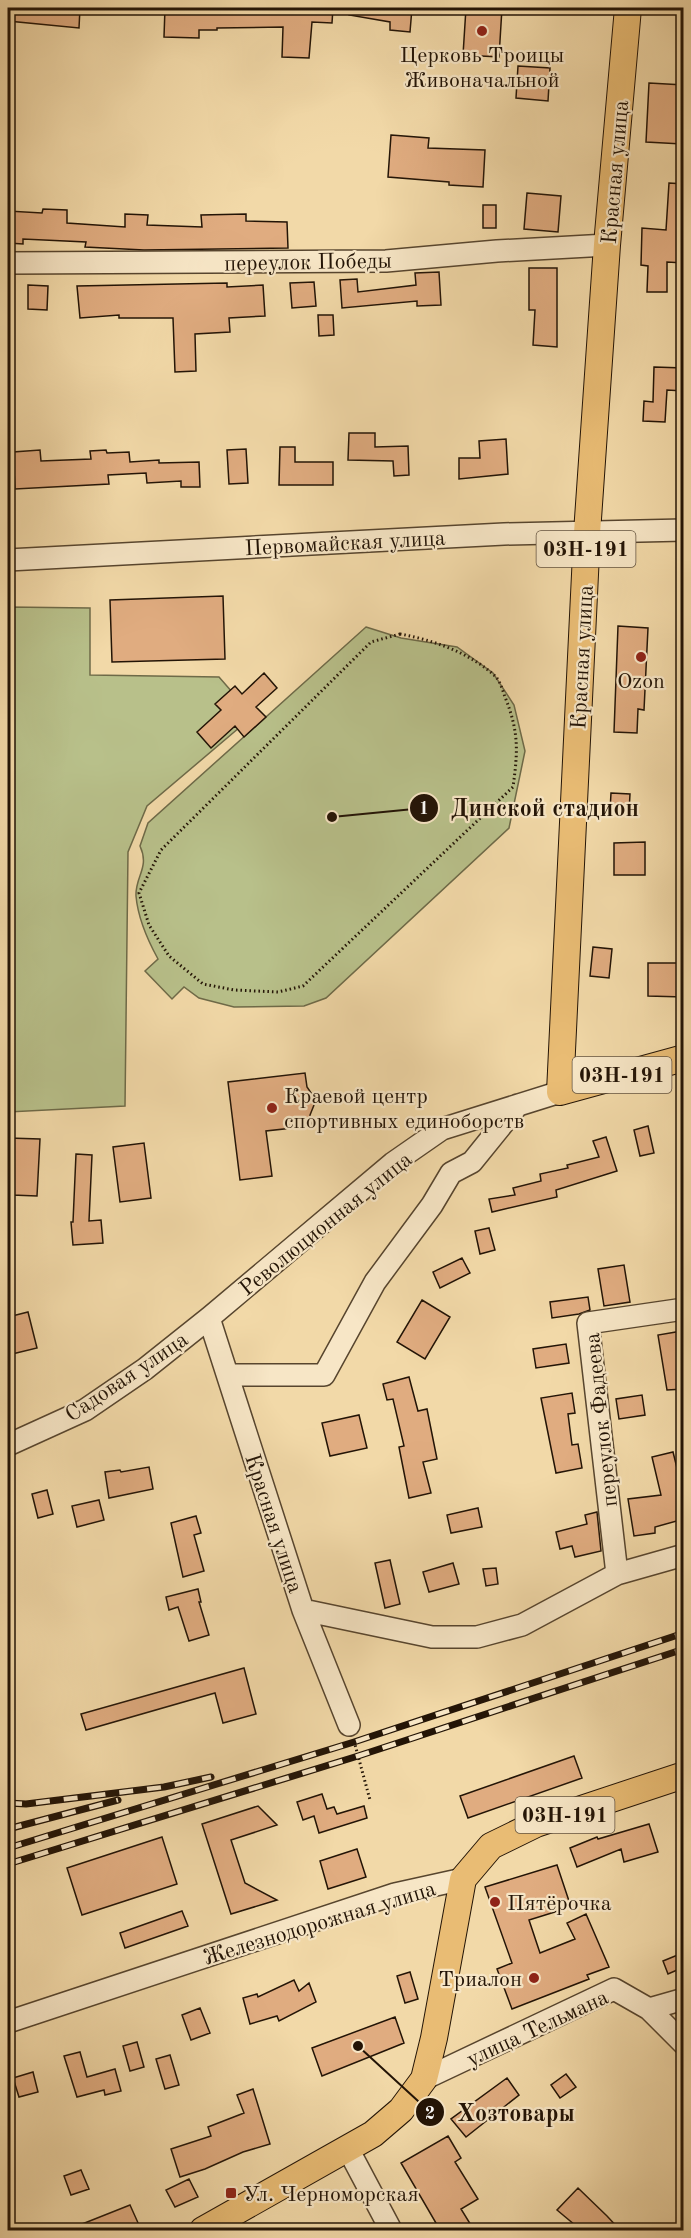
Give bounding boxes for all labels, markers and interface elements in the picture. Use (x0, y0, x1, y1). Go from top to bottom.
marker: Церковь Троицы Живоначальной (475, 24, 489, 38)
place label: Церковь Троицы Живоначальной (400, 45, 564, 92)
street label: Красная улица (599, 99, 633, 245)
street label: переулок Победы (224, 251, 392, 275)
street label: Первомайская улица (244, 528, 446, 560)
road number: 03Н-191 (536, 531, 636, 567)
street label: Красная улица (568, 584, 598, 730)
marker: Ozon (634, 650, 648, 664)
place label: Ozon (617, 671, 665, 693)
callout: Динской стадион (409, 787, 651, 829)
text: Динской стадион (451, 798, 639, 822)
text: 1 (419, 800, 429, 818)
road number: 03Н-191 (572, 1057, 672, 1093)
place label: Краевой центр спортивных единоборств (284, 1086, 524, 1133)
marker: Краевой центр спортивных единоборств (265, 1101, 279, 1115)
street label: Революционная улица (236, 1148, 417, 1301)
street label: Садовая улица (62, 1329, 192, 1427)
street label: переулок Фадеева (582, 1331, 622, 1508)
street label: Красная улица (240, 1451, 306, 1596)
road number: 03Н-191 (516, 1797, 614, 1833)
street label: Железнодорожная улица (201, 1878, 439, 1970)
place label: Пятёрочка (507, 1893, 612, 1915)
marker: Пятёрочка (488, 1895, 502, 1909)
place label: Триалон (438, 1969, 522, 1991)
marker: Триалон (527, 1971, 541, 1985)
street label: улица Тельмана (464, 1986, 612, 2071)
callout: Хозтовары (415, 2091, 587, 2133)
text: Хозтовары (457, 2103, 575, 2127)
text: 2 (425, 2105, 435, 2123)
place label: Ул. Черноморская (243, 2184, 419, 2206)
marker: Ул. Черноморская (224, 2186, 238, 2200)

